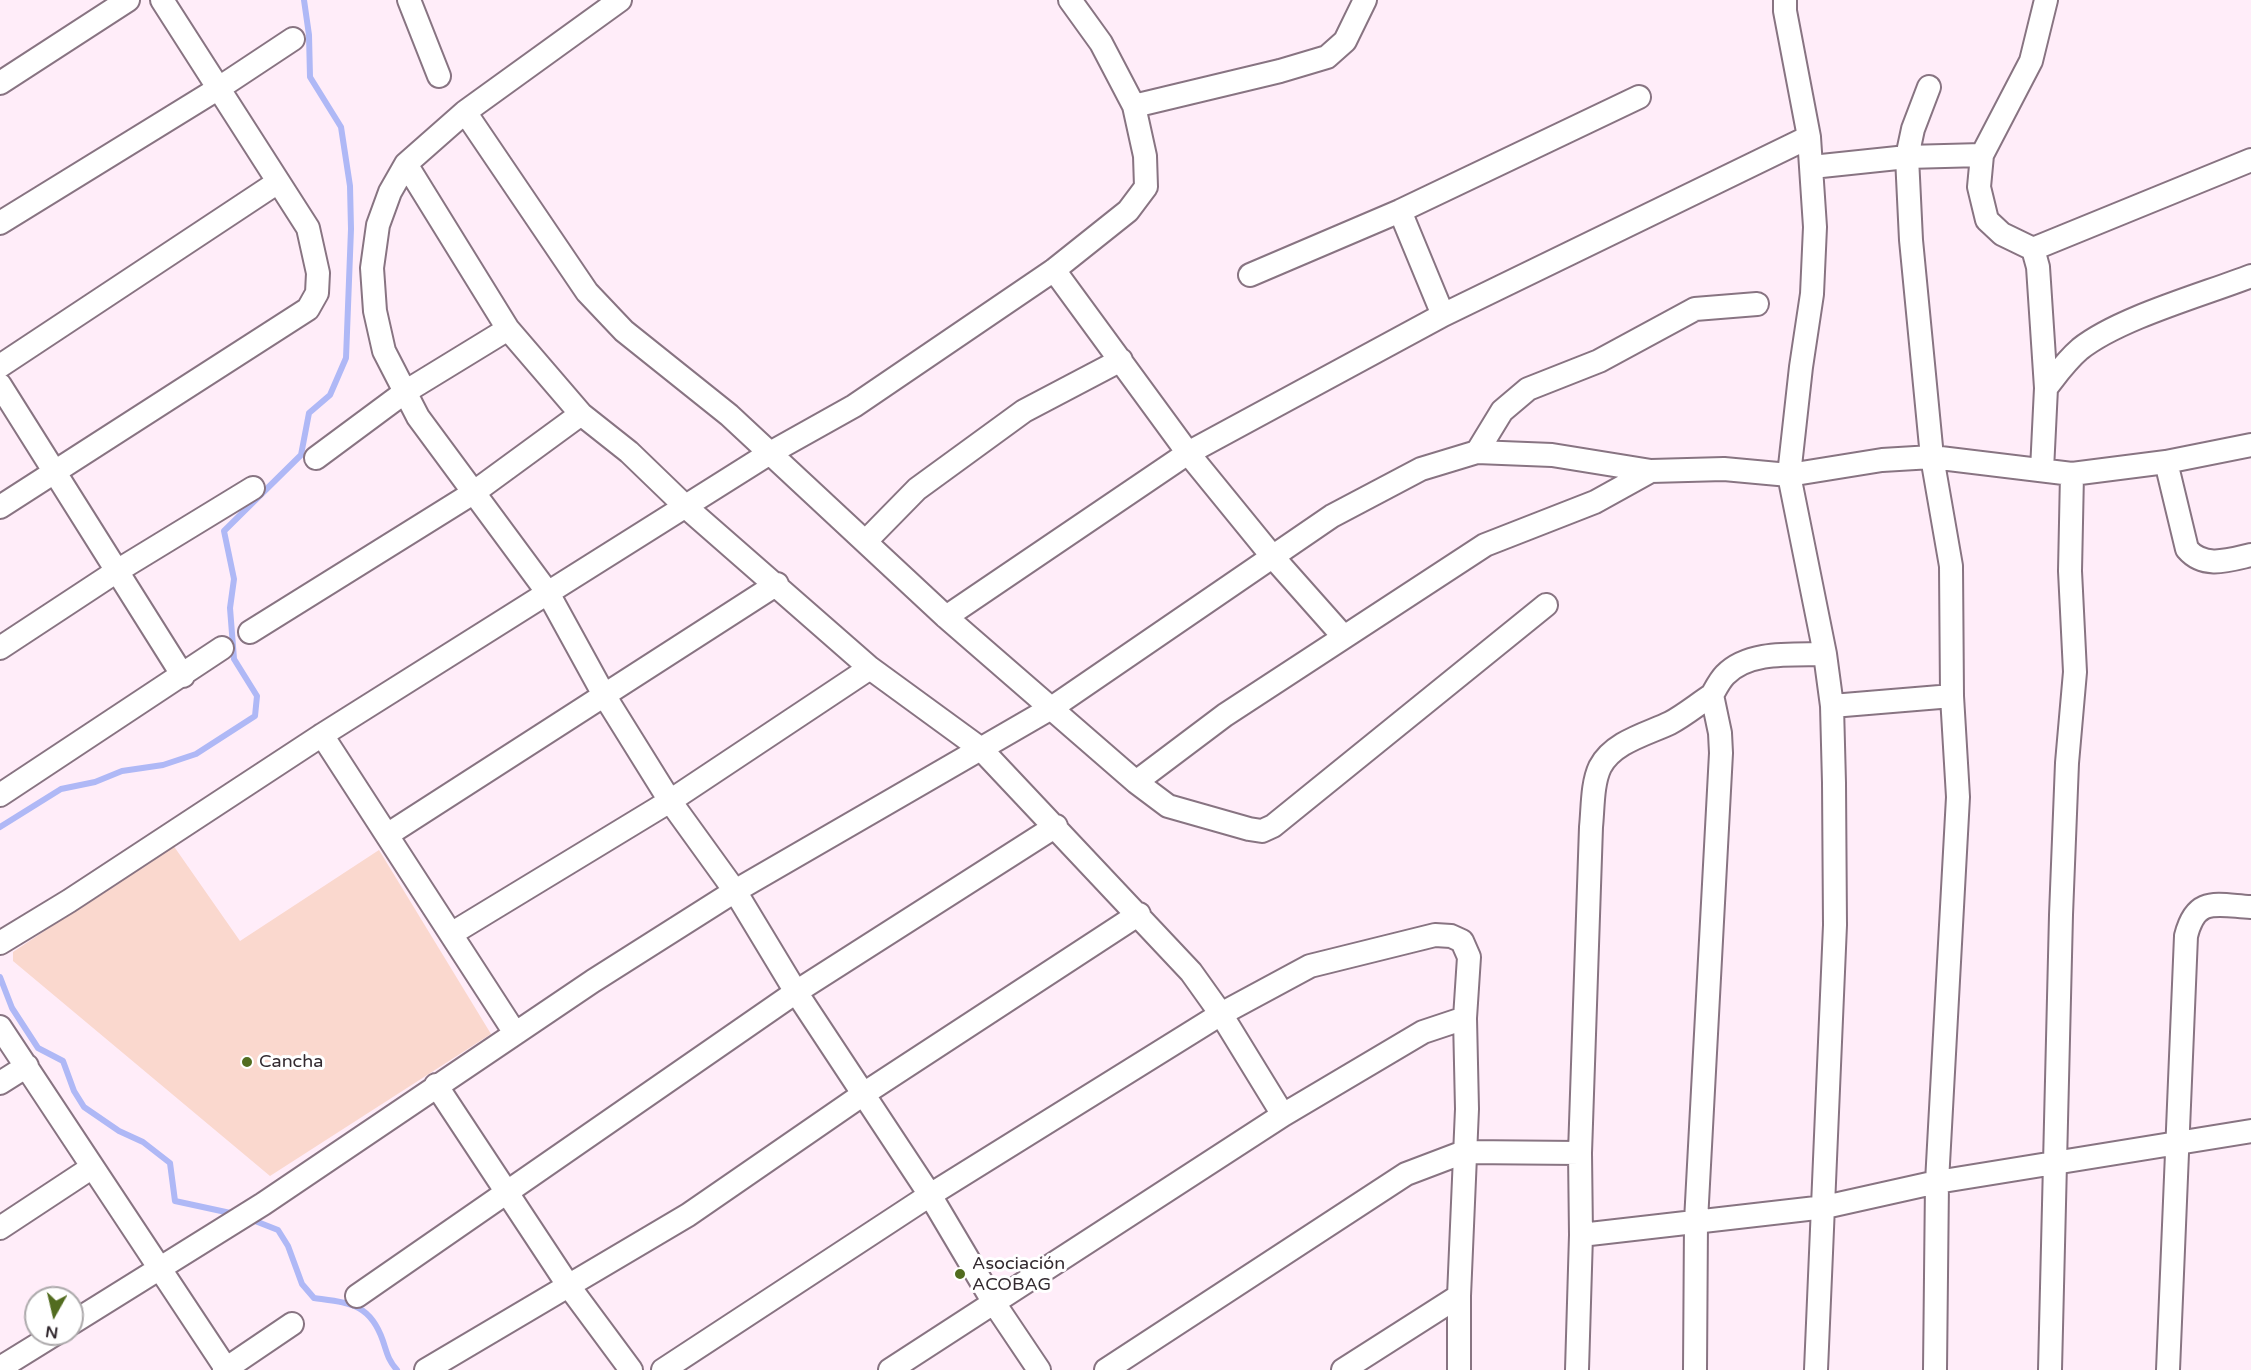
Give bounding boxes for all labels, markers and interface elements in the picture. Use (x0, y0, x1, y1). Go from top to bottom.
place label: Cancha (259, 1051, 323, 1073)
marker: Cancha (240, 1055, 254, 1069)
place label: Asociación ACOBAG (972, 1253, 1065, 1296)
marker: Asociación ACOBAG (953, 1267, 967, 1281)
north arrow (24, 1286, 84, 1346)
text: N (44, 1321, 60, 1343)

